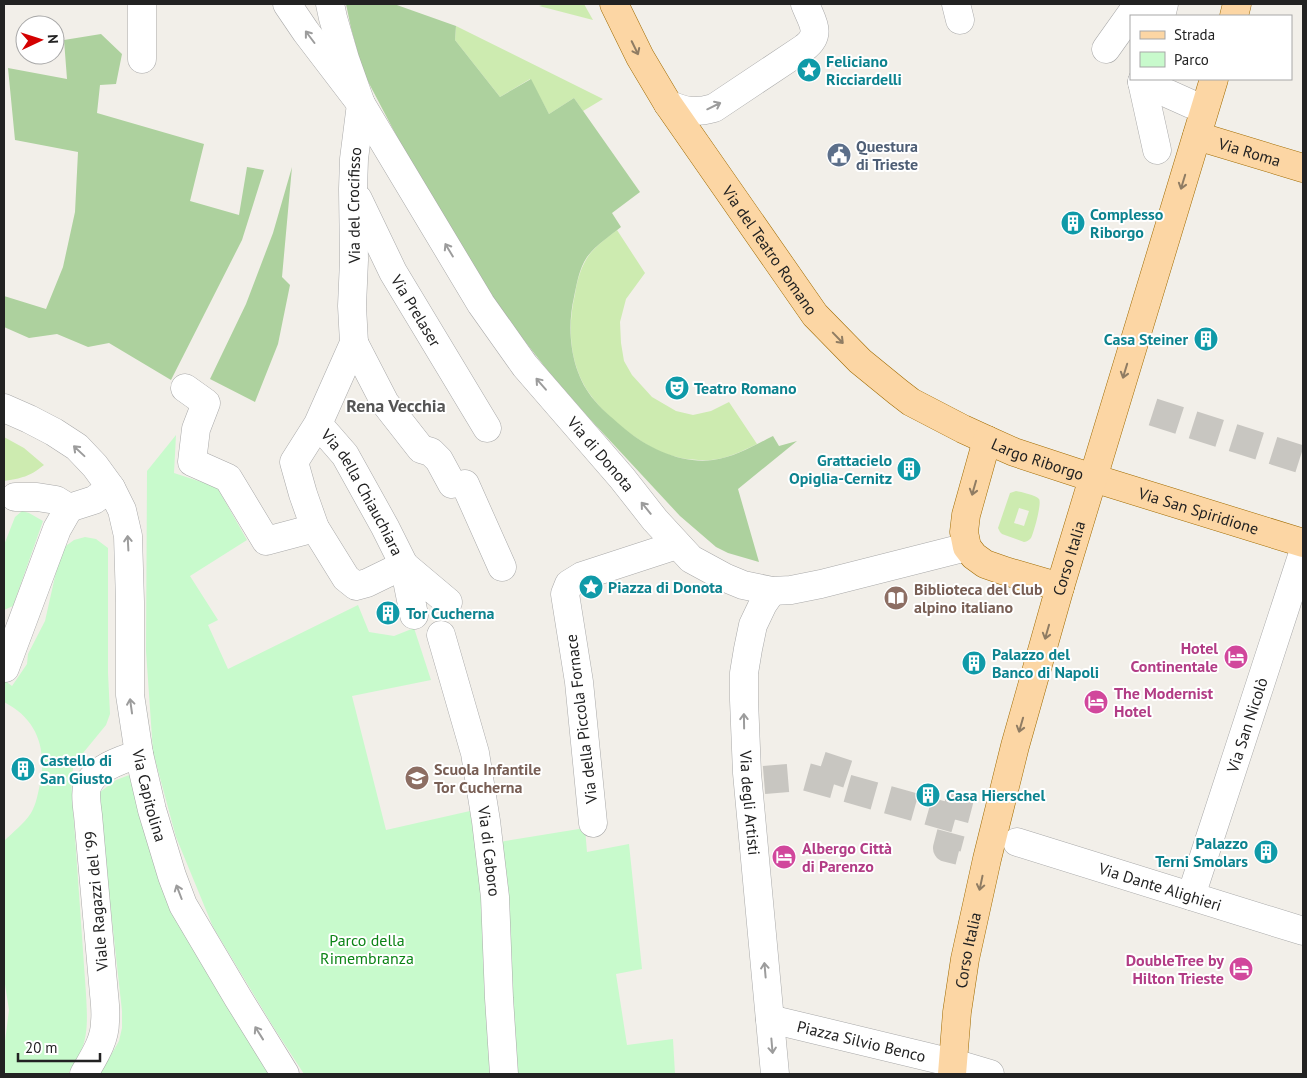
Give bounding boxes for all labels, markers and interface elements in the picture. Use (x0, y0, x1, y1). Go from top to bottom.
north arrow (15, 15, 65, 65)
legend (1130, 15, 1292, 80)
text: Strada (1174, 25, 1215, 44)
one-way arrow (305, 31, 316, 44)
text: N (44, 34, 62, 44)
one-way arrow (630, 40, 640, 55)
text: Parco (1174, 50, 1209, 69)
place label: Feliciano Ricciardelli (826, 51, 902, 89)
place icon: Feliciano Ricciardelli (796, 57, 822, 83)
one-way arrow (706, 101, 721, 111)
street label: Via Roma (1215, 133, 1283, 171)
place label: Questura di Trieste (856, 136, 918, 174)
public building icon: Questura di Trieste (826, 142, 852, 168)
street label: Via del Crocifisso (343, 146, 365, 264)
one-way arrow (1177, 174, 1187, 190)
street label: Via del Teatro Romano (717, 181, 822, 319)
place label: Complesso Riborgo (1090, 204, 1164, 242)
building icon: Complesso Riborgo (1060, 210, 1086, 236)
one-way arrow (443, 244, 453, 258)
street label: Via Prelaser (386, 270, 446, 351)
building icon: Casa Steiner (1193, 326, 1219, 352)
place label: Casa Steiner (1104, 329, 1188, 349)
one-way arrow (832, 332, 844, 345)
one-way arrow (1120, 363, 1130, 379)
theatre icon: Teatro Romano (664, 375, 690, 401)
one-way arrow (535, 378, 546, 391)
place label: Teatro Romano (694, 378, 797, 398)
district label: Rena Vecchia (346, 394, 446, 417)
street label: Via di Donota (563, 412, 639, 496)
street label: Via della Chiauchiara (316, 424, 408, 559)
street label: Largo Riborgo (988, 433, 1086, 484)
one-way arrow (73, 445, 86, 456)
place label: Grattacielo Opiglia-Cernitz (789, 450, 892, 488)
building icon: Grattacielo Opiglia-Cernitz (896, 456, 922, 482)
one-way arrow (969, 479, 979, 495)
street label: Via San Spiridione (1135, 482, 1261, 539)
one-way arrow (640, 502, 651, 515)
street label: Corso Italia (1048, 518, 1090, 598)
one-way arrow (124, 535, 133, 551)
place icon: Piazza di Donota (578, 574, 604, 600)
place label: Piazza di Donota (608, 577, 723, 597)
place label: Biblioteca del Club alpino italiano (914, 579, 1043, 617)
library icon: Biblioteca del Club alpino italiano (883, 585, 909, 611)
building icon: Tor Cucherna (375, 600, 401, 626)
place label: Tor Cucherna (406, 603, 495, 623)
one-way arrow (1042, 624, 1052, 640)
street label: Via della Piccola Fornace (561, 633, 601, 806)
place label: Hotel Continentale (1131, 638, 1218, 676)
place label: Palazzo del Banco di Napoli (992, 644, 1099, 682)
hotel icon: Hotel Continentale (1223, 644, 1249, 670)
building icon: Palazzo del Banco di Napoli (961, 650, 987, 676)
street label: Via San Nicolò (1222, 675, 1272, 776)
place label: The Modernist Hotel (1114, 683, 1214, 721)
hotel icon: The Modernist Hotel (1083, 689, 1109, 715)
one-way arrow (126, 698, 136, 714)
one-way arrow (739, 713, 749, 730)
one-way arrow (1015, 717, 1025, 733)
street label: Via Capitolina (128, 747, 171, 844)
street label: Via degli Artisti (736, 749, 765, 856)
place label: Castello di San Giusto (40, 750, 113, 788)
building icon: Castello di San Giusto (10, 756, 36, 782)
place label: Scuola Infantile Tor Cucherna (434, 759, 541, 797)
school or university icon: Scuola Infantile Tor Cucherna (404, 765, 430, 791)
building icon: Casa Hierschel (915, 782, 941, 808)
place label: Casa Hierschel (946, 785, 1045, 805)
street label: Via di Caboro (474, 803, 505, 897)
street label: Viale Ragazzi del '99 (80, 830, 112, 973)
place label: Palazzo Terni Smolars (1155, 833, 1248, 871)
place label: Albergo Città di Parenzo (802, 838, 892, 876)
building icon: Palazzo Terni Smolars (1253, 839, 1279, 865)
hotel icon: Albergo Città di Parenzo (771, 844, 797, 870)
street label: Via Dante Alighieri (1095, 858, 1224, 915)
one-way arrow (976, 874, 986, 890)
one-way arrow (173, 885, 183, 900)
street label: Corso Italia (951, 910, 985, 990)
park label: Parco della Rimembranza (320, 930, 414, 968)
place label: DoubleTree by Hilton Trieste (1126, 950, 1224, 988)
hotel icon: DoubleTree by Hilton Trieste (1228, 956, 1254, 982)
one-way arrow (760, 962, 770, 978)
street label: Piazza Silvio Benco (795, 1016, 928, 1066)
one-way arrow (254, 1026, 264, 1040)
scale bar (18, 1030, 100, 1062)
text: 20 m (25, 1038, 58, 1057)
one-way arrow (767, 1038, 777, 1054)

